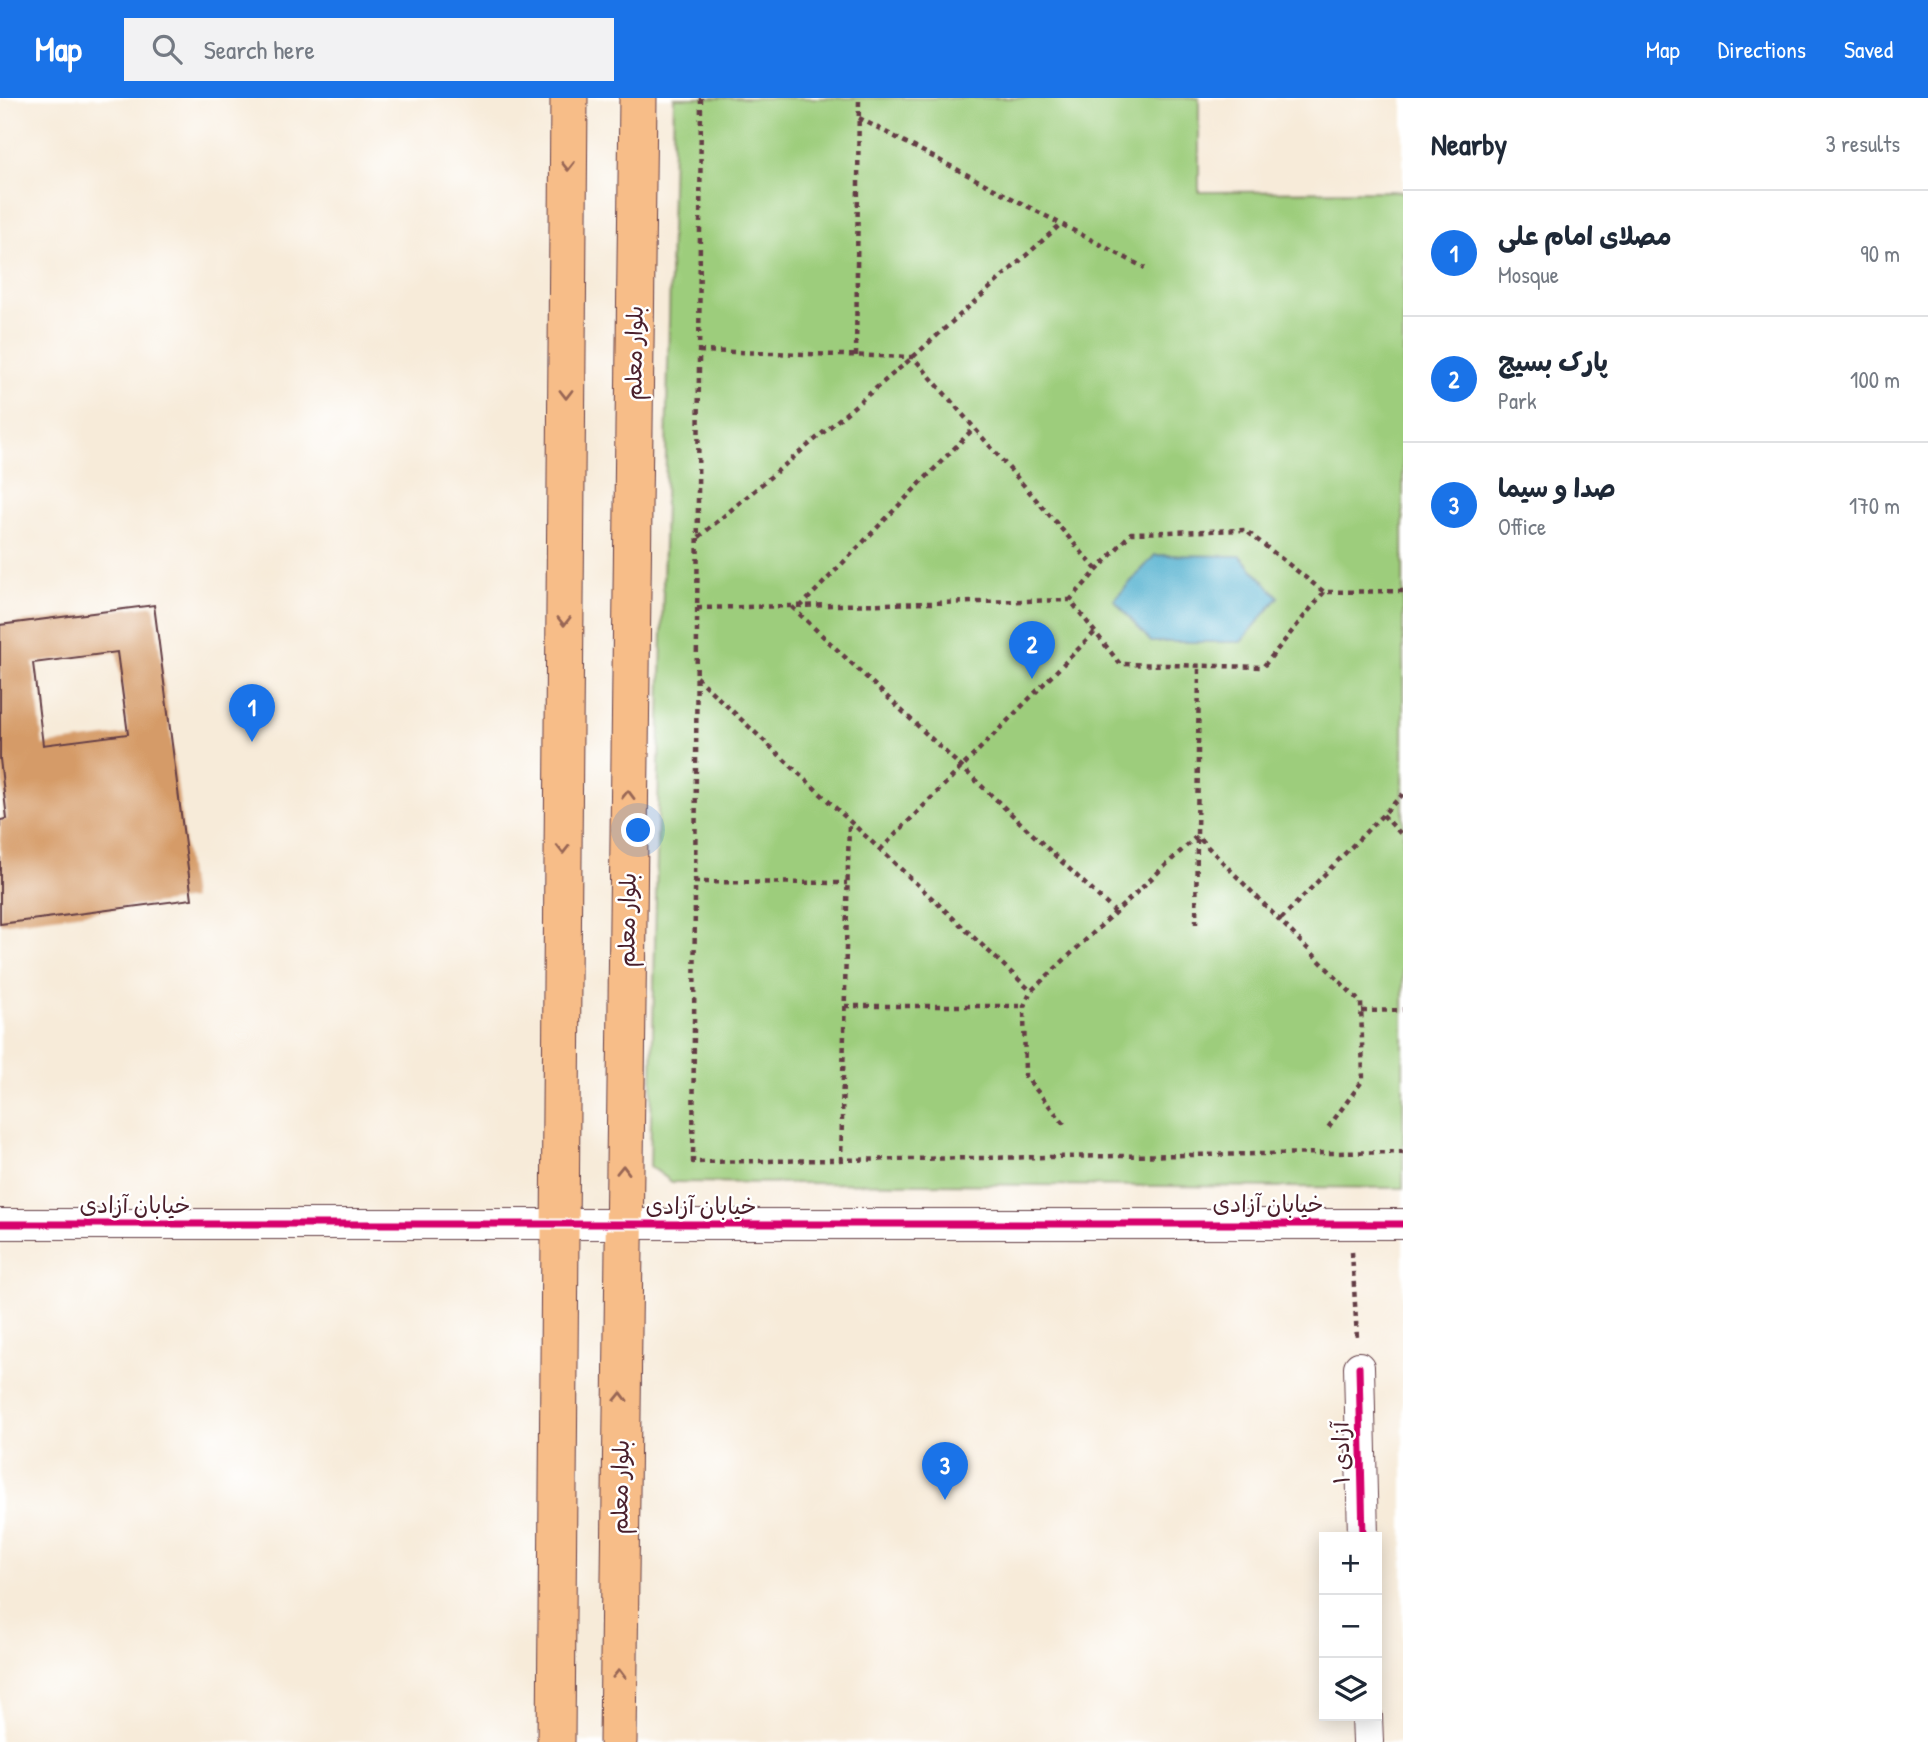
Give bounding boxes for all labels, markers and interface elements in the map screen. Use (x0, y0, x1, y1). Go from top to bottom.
search box (124, 18, 614, 81)
text: Map (35, 27, 82, 71)
icon: search (148, 30, 186, 68)
text: Search here (204, 32, 315, 67)
text: Map (1646, 33, 1680, 65)
text: Directions (1718, 33, 1806, 65)
text: Saved (1844, 33, 1893, 65)
text: Nearby (1431, 124, 1507, 164)
text: 3 results (1825, 128, 1900, 159)
one-way arrow (560, 161, 576, 172)
text: مصلای امام علی (1498, 218, 1672, 253)
text: 1 (1450, 238, 1458, 269)
text: 90 m (1860, 238, 1900, 269)
text: Mosque (1498, 259, 1559, 290)
street label: بلوار معلم (617, 305, 653, 401)
text: پارک بسیج (1498, 344, 1608, 379)
text: 2 (1449, 364, 1459, 395)
text: 100 m (1850, 364, 1900, 395)
text: Park (1498, 385, 1536, 416)
one-way arrow (558, 389, 574, 399)
text: صدا و سیما (1498, 470, 1616, 505)
text: 3 (1449, 490, 1459, 521)
text: 170 m (1849, 490, 1900, 521)
text: Office (1498, 511, 1546, 542)
one-way arrow (557, 616, 572, 627)
pin: 2 (1009, 621, 1055, 679)
pin: 1 (229, 684, 275, 742)
one-way arrow (621, 790, 636, 801)
your location (621, 813, 655, 847)
one-way arrow (555, 843, 570, 854)
street label: بلوار معلم (610, 872, 646, 968)
one-way arrow (616, 1164, 631, 1175)
street label: خیابان آزادی (1213, 1188, 1323, 1219)
street label: خیابان آزادی (80, 1189, 190, 1220)
street label: خیابان آزادی (646, 1190, 756, 1221)
one-way arrow (613, 1392, 629, 1402)
street label: آزادی ۱ (1324, 1420, 1357, 1484)
street label: بلوار معلم (603, 1439, 639, 1535)
pin: 3 (922, 1442, 968, 1500)
map controls (1319, 1532, 1382, 1721)
button: + (1319, 1532, 1382, 1595)
button: − (1319, 1595, 1382, 1658)
button: layers (1319, 1658, 1382, 1721)
one-way arrow (611, 1668, 627, 1679)

